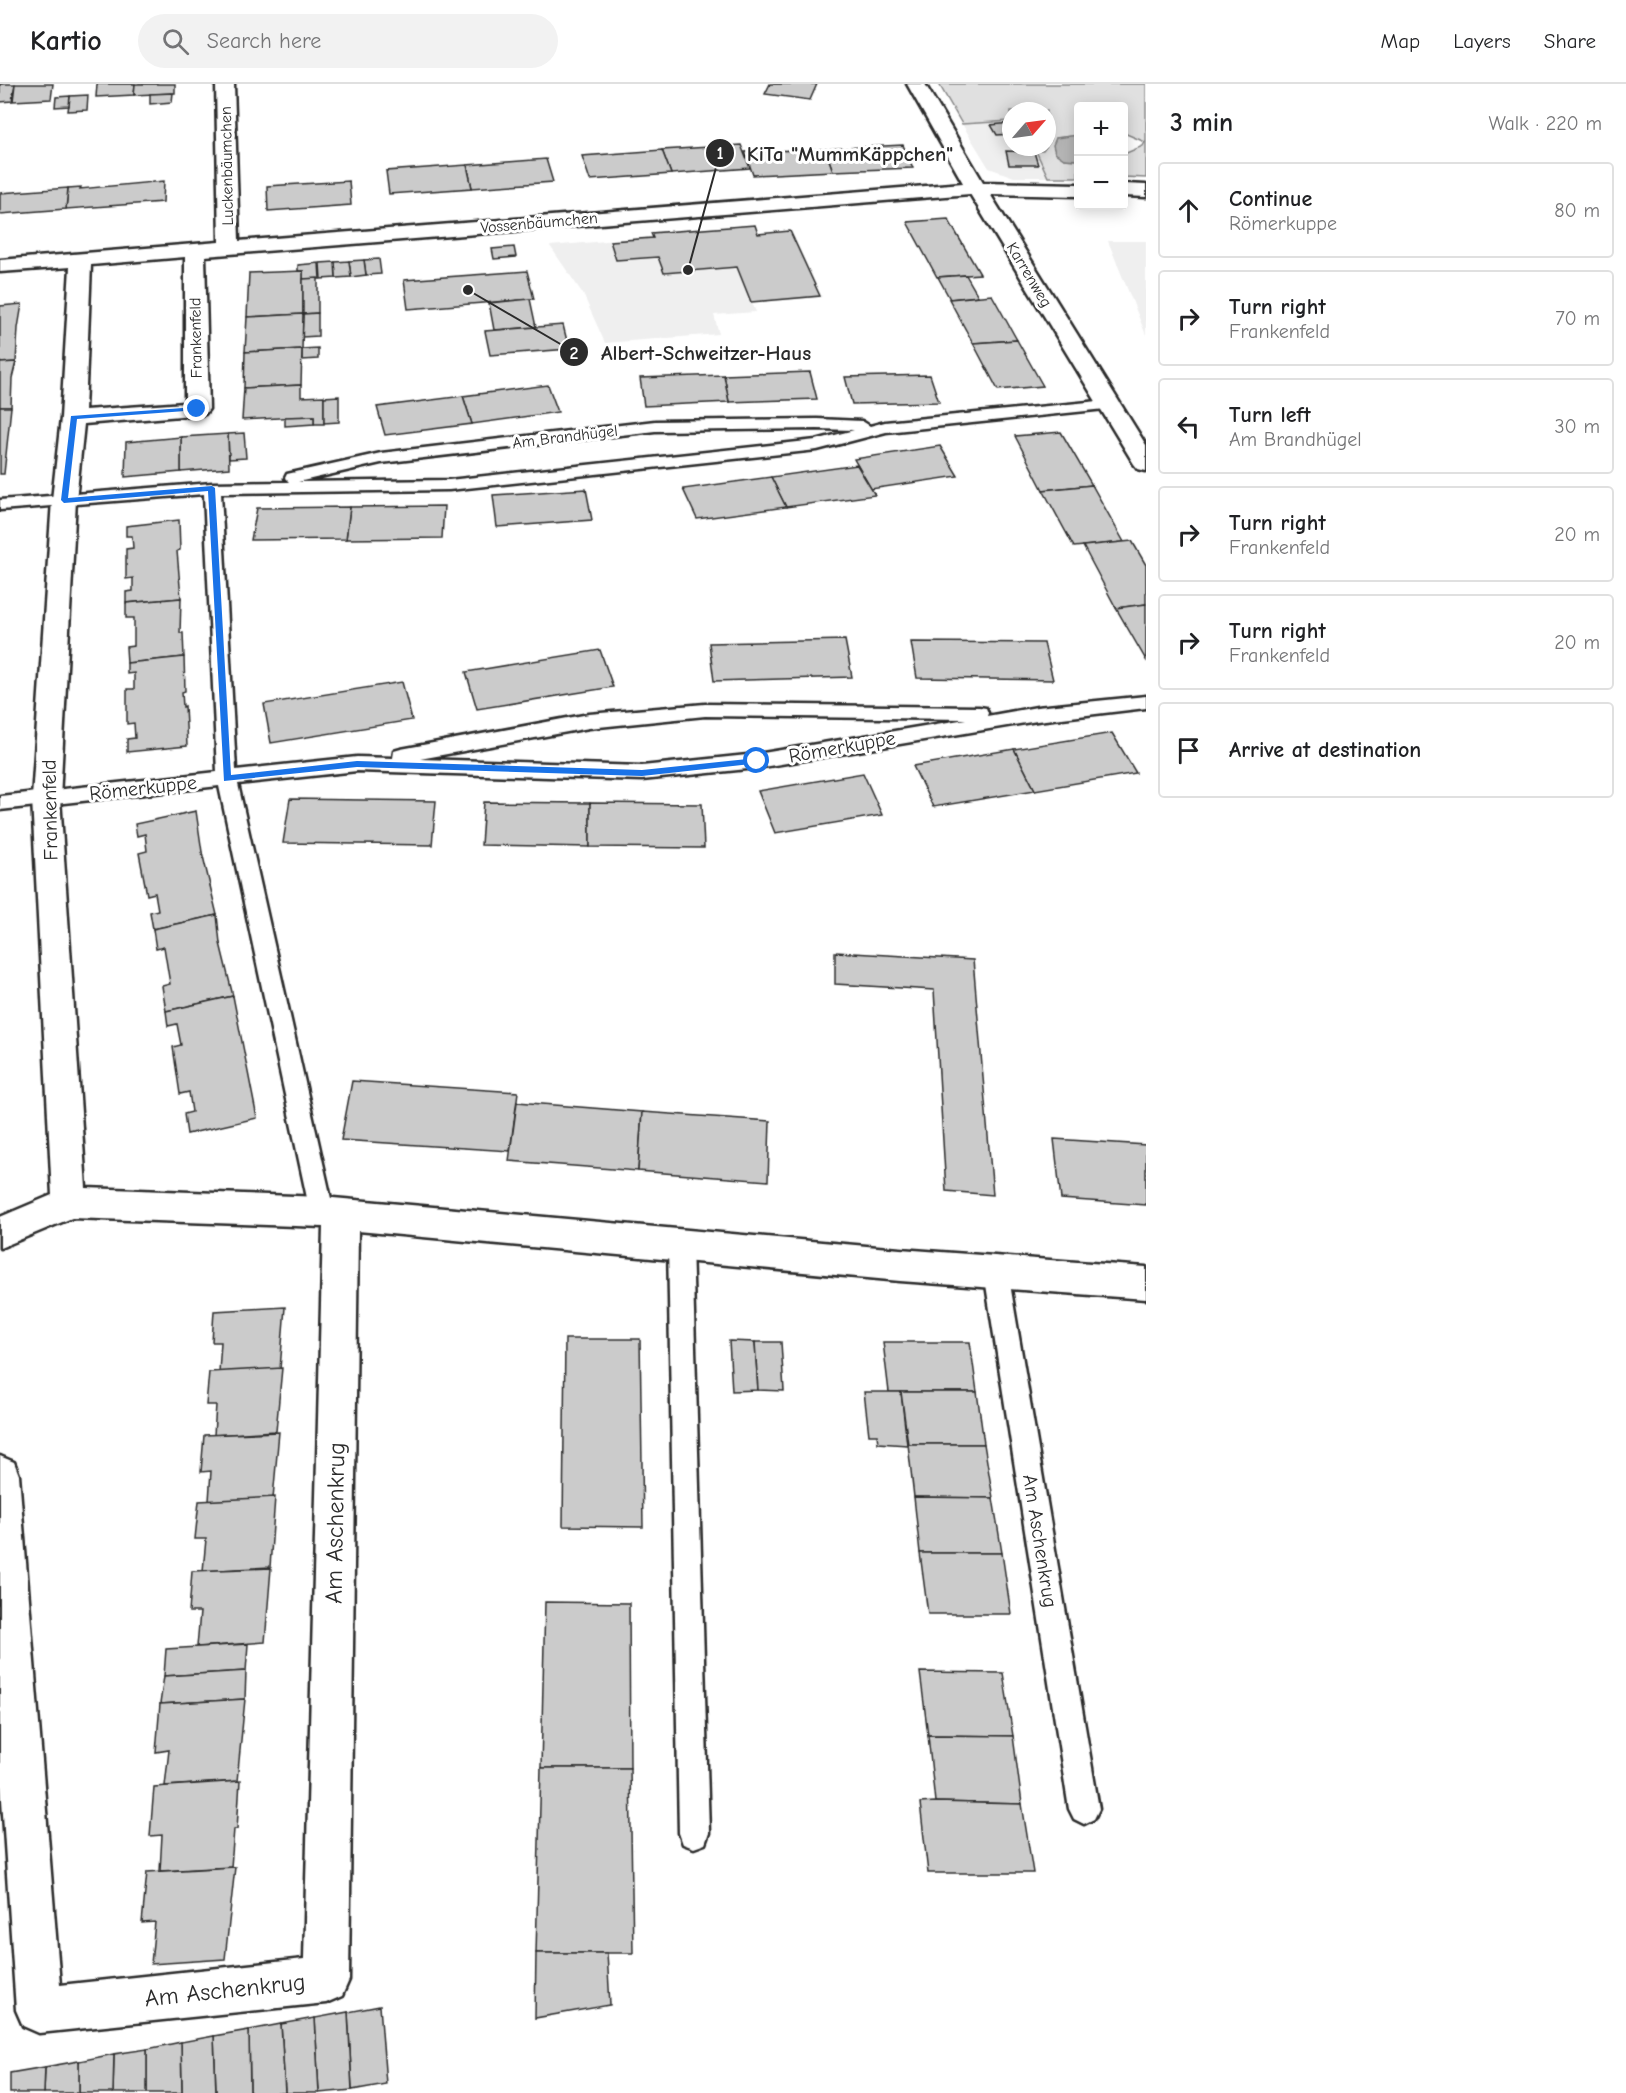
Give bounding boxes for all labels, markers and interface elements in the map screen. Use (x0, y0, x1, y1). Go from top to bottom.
search box (138, 14, 558, 68)
text: Kartio (30, 25, 102, 57)
icon: search (159, 25, 192, 58)
text: Search here (207, 28, 321, 54)
text: Map (1381, 29, 1420, 53)
text: Layers (1453, 29, 1511, 53)
text: Share (1544, 29, 1596, 53)
north arrow (1002, 102, 1056, 156)
map controls (1074, 102, 1128, 210)
button: + (1074, 102, 1128, 156)
street label: Luckenbäumchen (217, 106, 237, 226)
text: 3 min (1170, 108, 1233, 138)
text: Walk · 220 m (1488, 112, 1602, 135)
callout: KiTa "MummKäppchen" (705, 134, 965, 173)
text: KiTa "MummKäppchen" (747, 142, 953, 166)
text: 1 (716, 143, 724, 164)
button: − (1074, 156, 1128, 210)
text: Continue (1229, 186, 1312, 212)
icon: ahead (1172, 194, 1205, 227)
text: 80 m (1554, 199, 1600, 222)
street label: Vossenbäumchen (480, 209, 598, 237)
text: Römerkuppe (1229, 212, 1337, 235)
street label: Karrenweg (1003, 239, 1055, 311)
text: Turn right (1229, 294, 1326, 320)
street label: Frankenfeld (186, 297, 206, 379)
icon: right (1172, 302, 1205, 335)
text: 70 m (1555, 307, 1600, 330)
text: Frankenfeld (1229, 320, 1330, 343)
callout: Albert-Schweitzer-Haus (559, 333, 823, 372)
text: Albert-Schweitzer-Haus (601, 341, 811, 365)
text: 2 (570, 343, 579, 364)
route end (183, 395, 209, 421)
text: Turn left (1229, 402, 1311, 428)
icon: left (1172, 410, 1205, 443)
text: 30 m (1554, 415, 1600, 438)
street label: Am Brandhügel (511, 422, 619, 452)
text: Am Brandhügel (1229, 428, 1362, 451)
text: Turn right (1229, 510, 1326, 536)
icon: right (1172, 518, 1205, 551)
text: 20 m (1554, 523, 1600, 546)
text: Frankenfeld (1229, 536, 1330, 559)
text: Turn right (1229, 618, 1326, 644)
icon: right (1172, 626, 1205, 659)
text: 20 m (1554, 631, 1600, 654)
text: Frankenfeld (1229, 644, 1330, 667)
street label: Römerkuppe (787, 726, 897, 768)
icon: arrive (1172, 734, 1205, 767)
text: Arrive at destination (1229, 737, 1421, 763)
route start (743, 747, 769, 773)
street label: Frankenfeld (38, 759, 62, 861)
street label: Römerkuppe (88, 771, 198, 805)
street label: Am Aschenkrug (320, 1442, 350, 1604)
street label: Am Aschenkrug (1018, 1473, 1062, 1609)
street label: Am Aschenkrug (143, 1968, 307, 2012)

